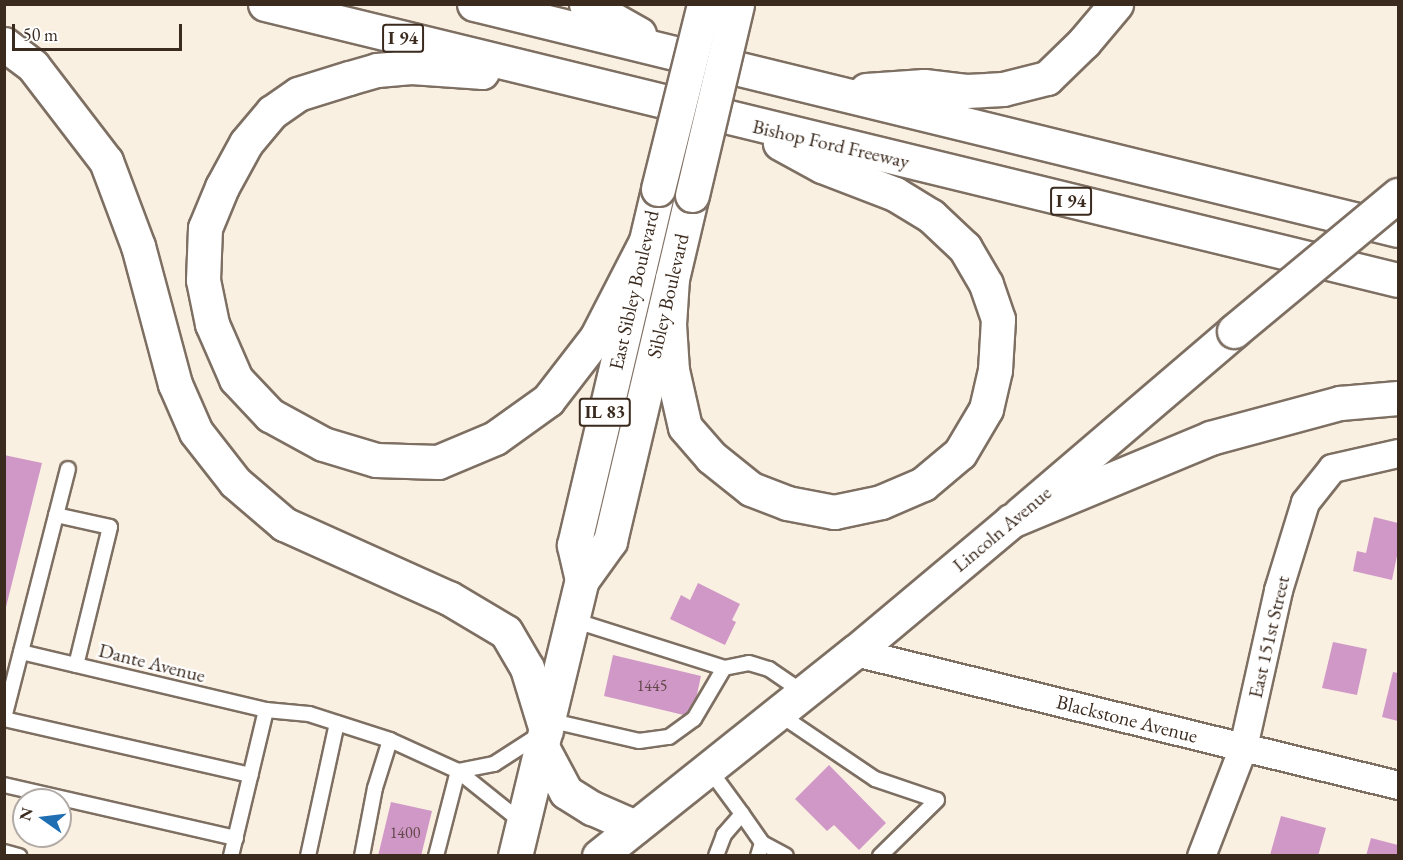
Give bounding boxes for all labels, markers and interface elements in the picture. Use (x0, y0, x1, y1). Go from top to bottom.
scale bar (15, 12, 184, 50)
text: 50 m (23, 23, 58, 46)
road number: I 94 (382, 23, 424, 53)
street label: Bishop Ford Freeway (750, 114, 912, 174)
road number: I 94 (1050, 186, 1092, 216)
street label: East Sibley Boulevard (604, 208, 664, 372)
street label: Sibley Boulevard (642, 231, 694, 361)
road number: IL 83 (578, 397, 632, 427)
street label: Lincoln Avenue (948, 481, 1056, 577)
street label: East 151st Street (1243, 573, 1295, 701)
street label: Dante Avenue (96, 638, 208, 688)
house number: 1445 (637, 676, 667, 696)
street label: Blackstone Avenue (1054, 690, 1200, 748)
north arrow (12, 788, 72, 848)
text: N (14, 805, 38, 823)
house number: 1400 (390, 823, 420, 843)

